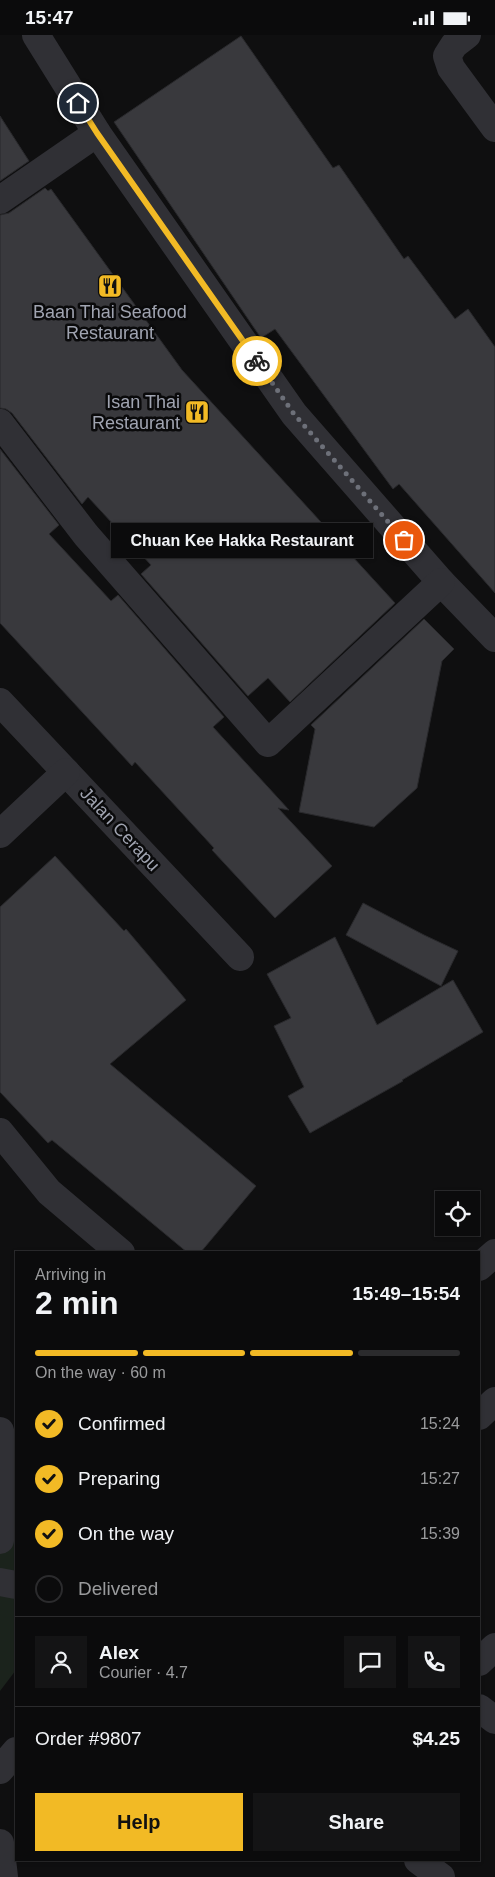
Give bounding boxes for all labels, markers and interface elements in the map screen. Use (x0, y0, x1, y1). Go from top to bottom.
text: 15:47 (25, 7, 74, 28)
pin (57, 82, 99, 124)
icon: home (64, 89, 92, 117)
restaurant icon: Baan Thai Seafood Restaurant (97, 273, 123, 299)
place label: Baan Thai Seafood Restaurant (33, 302, 187, 343)
courier (232, 336, 282, 386)
icon: bike (243, 347, 271, 375)
place label: Isan Thai Restaurant (92, 392, 180, 433)
restaurant icon: Isan Thai Restaurant (184, 399, 210, 425)
pin (383, 519, 425, 561)
callout: Chuan Kee Hakka Restaurant (111, 523, 374, 557)
icon: bag (390, 526, 418, 554)
text: Chuan Kee Hakka Restaurant (130, 532, 354, 549)
street label: Jalan Cerapu (76, 783, 164, 875)
map controls (435, 1191, 480, 1236)
button: locate (435, 1191, 480, 1236)
text: Arriving in (35, 1266, 106, 1283)
text: 15:49–15:54 (352, 1283, 460, 1304)
text: 2 min (35, 1285, 119, 1321)
text: On the way · 60 m (35, 1364, 166, 1381)
icon: check (35, 1410, 63, 1438)
text: Confirmed (78, 1413, 166, 1434)
text: 15:24 (420, 1415, 460, 1432)
icon: check (35, 1465, 63, 1493)
text: Preparing (78, 1468, 160, 1489)
text: 15:27 (420, 1470, 460, 1487)
icon: check (35, 1520, 63, 1548)
text: On the way (78, 1523, 174, 1544)
text: 15:39 (420, 1525, 460, 1542)
text: Delivered (78, 1578, 158, 1599)
button: person (35, 1636, 87, 1688)
button: chat (344, 1636, 396, 1688)
button: phone (408, 1636, 460, 1688)
text: Alex (99, 1642, 139, 1663)
text: Courier · 4.7 (99, 1664, 188, 1681)
text: Order #9807 (35, 1728, 142, 1749)
text: $4.25 (412, 1728, 460, 1749)
button: Help (35, 1793, 243, 1851)
button: Share (253, 1793, 460, 1851)

